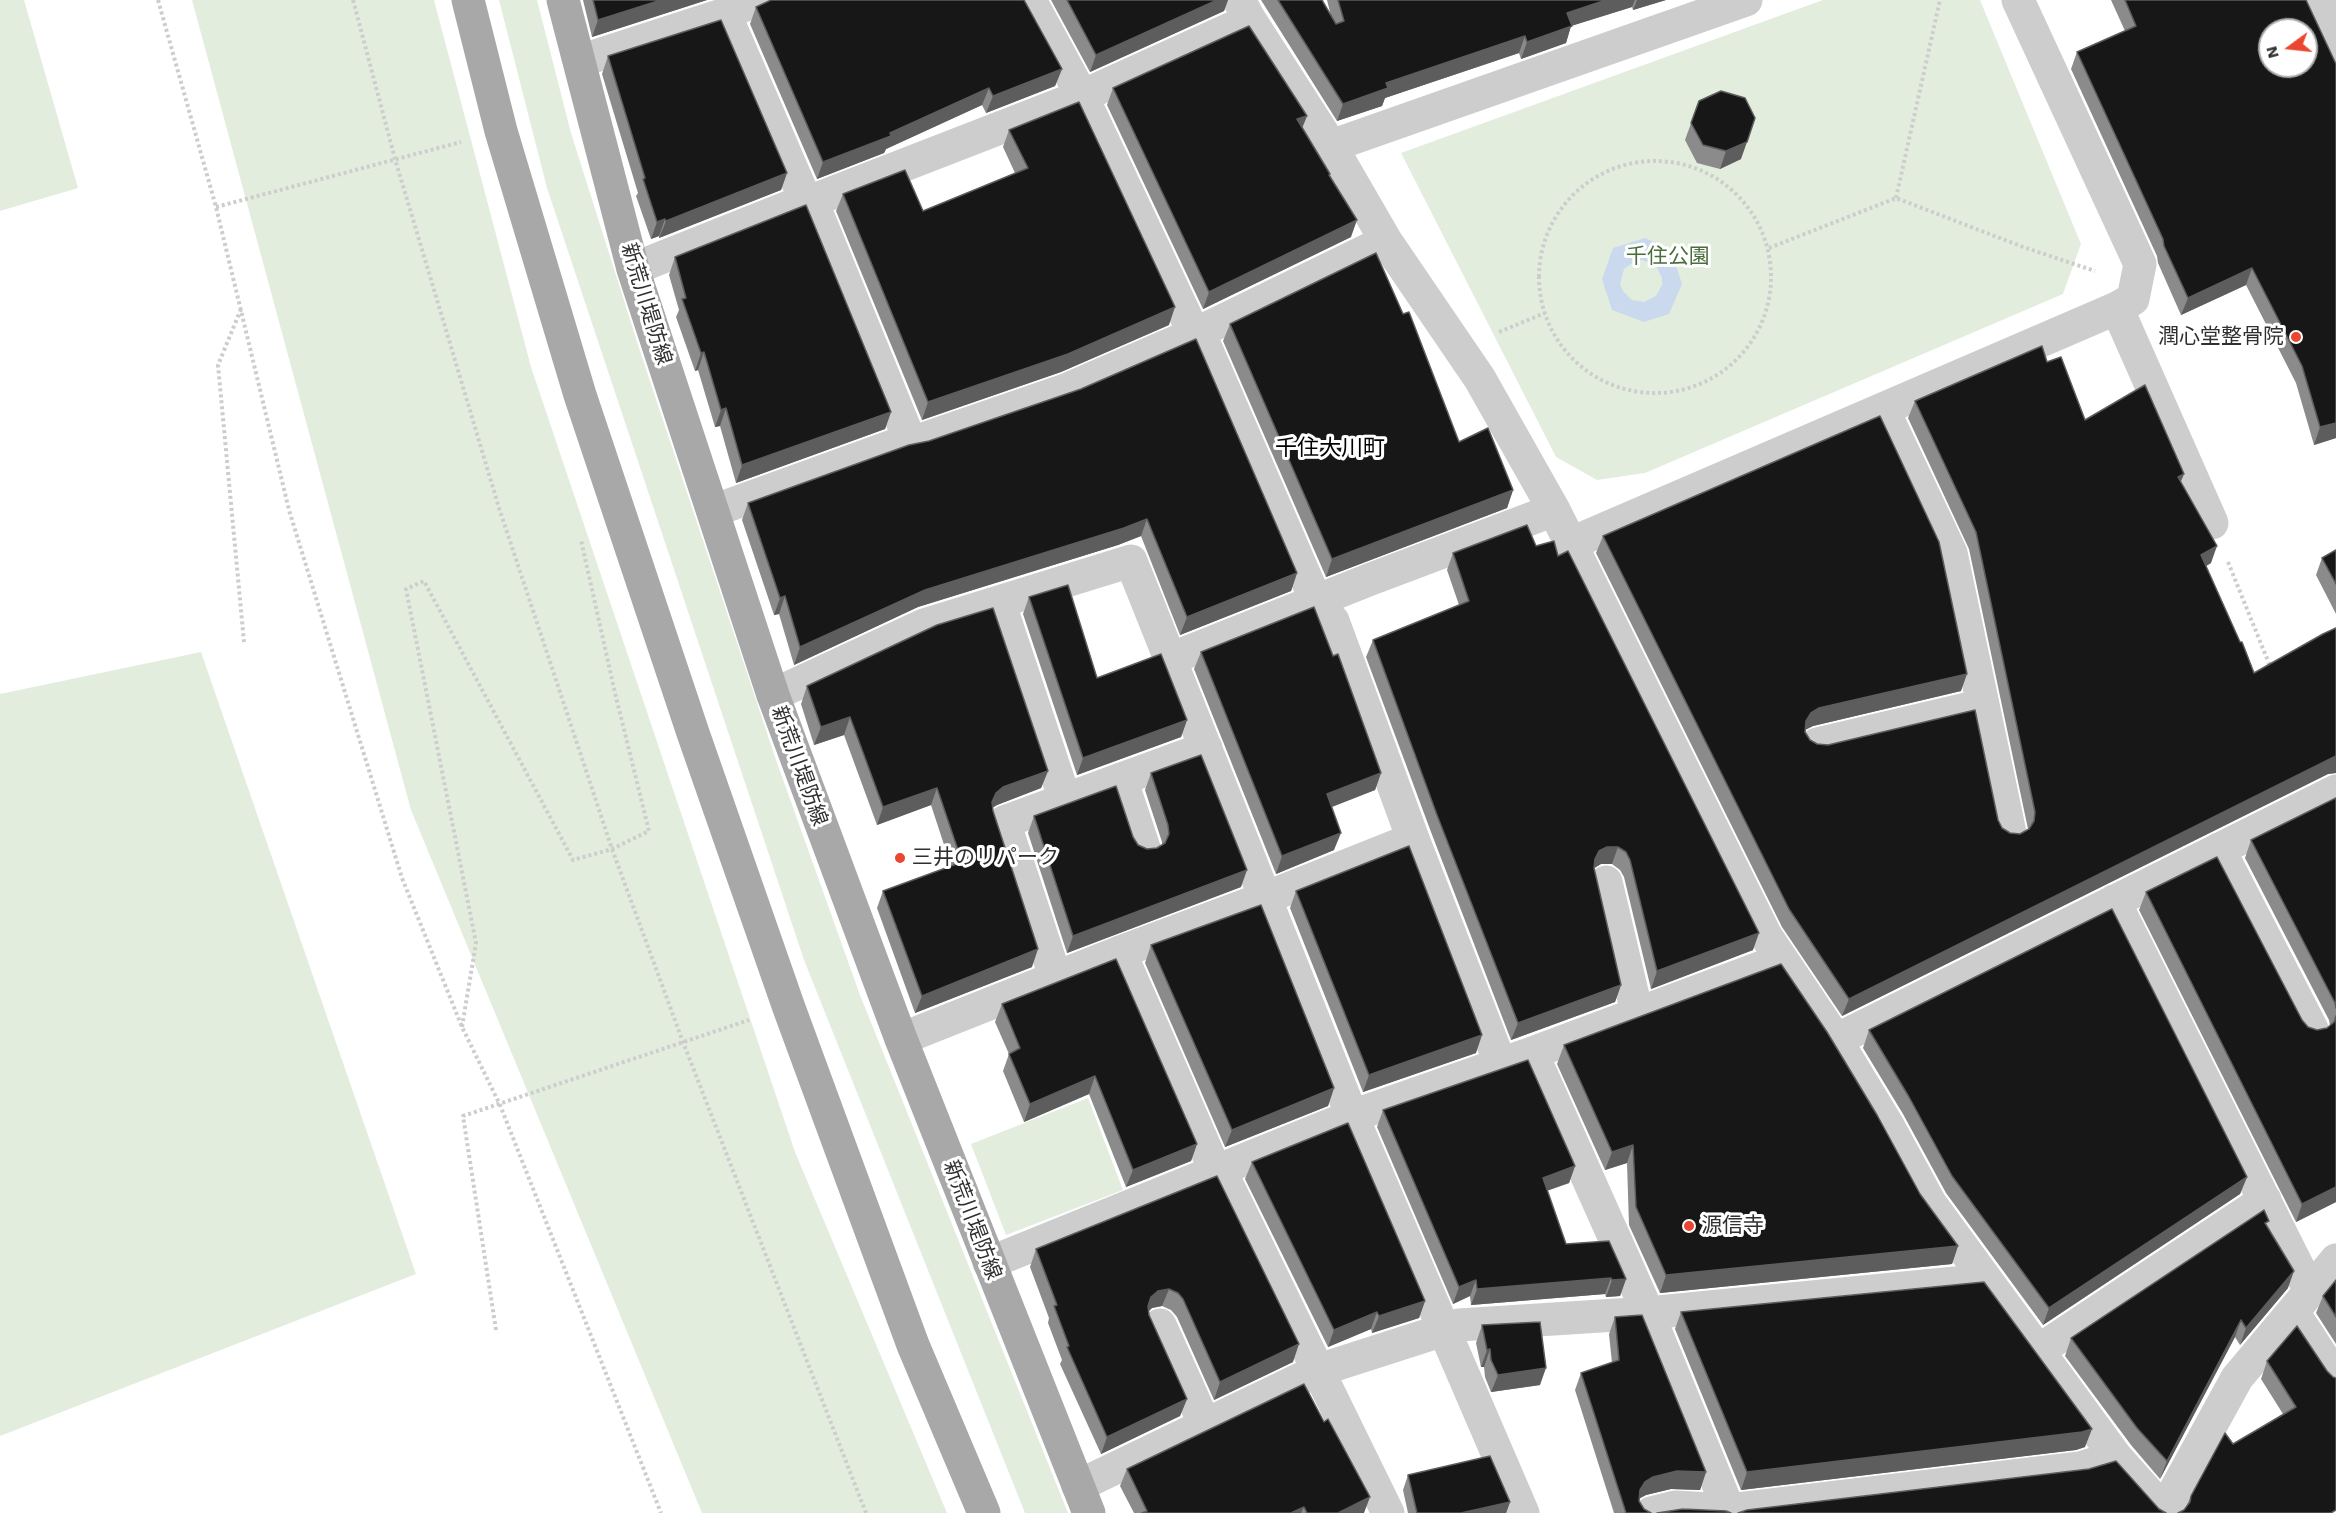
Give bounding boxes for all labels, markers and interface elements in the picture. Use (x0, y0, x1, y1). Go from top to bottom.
north arrow (2258, 18, 2318, 78)
text: N (2261, 44, 2283, 60)
street label: 新荒川堤防線 (616, 240, 676, 368)
park label: 千住公園 (1626, 244, 1710, 270)
place label: 潤心堂整骨院 (2158, 324, 2284, 350)
marker: 潤心堂整骨院 (2289, 330, 2303, 344)
district label: 千住大川町 (1275, 436, 1385, 462)
street label: 新荒川堤防線 (766, 702, 832, 830)
place label: 三井のリパーク (912, 845, 1059, 871)
marker: 三井のリパーク (893, 851, 907, 865)
street label: 新荒川堤防線 (938, 1157, 1006, 1283)
place label: 源信寺 (1701, 1213, 1764, 1239)
marker: 源信寺 (1682, 1219, 1696, 1233)

